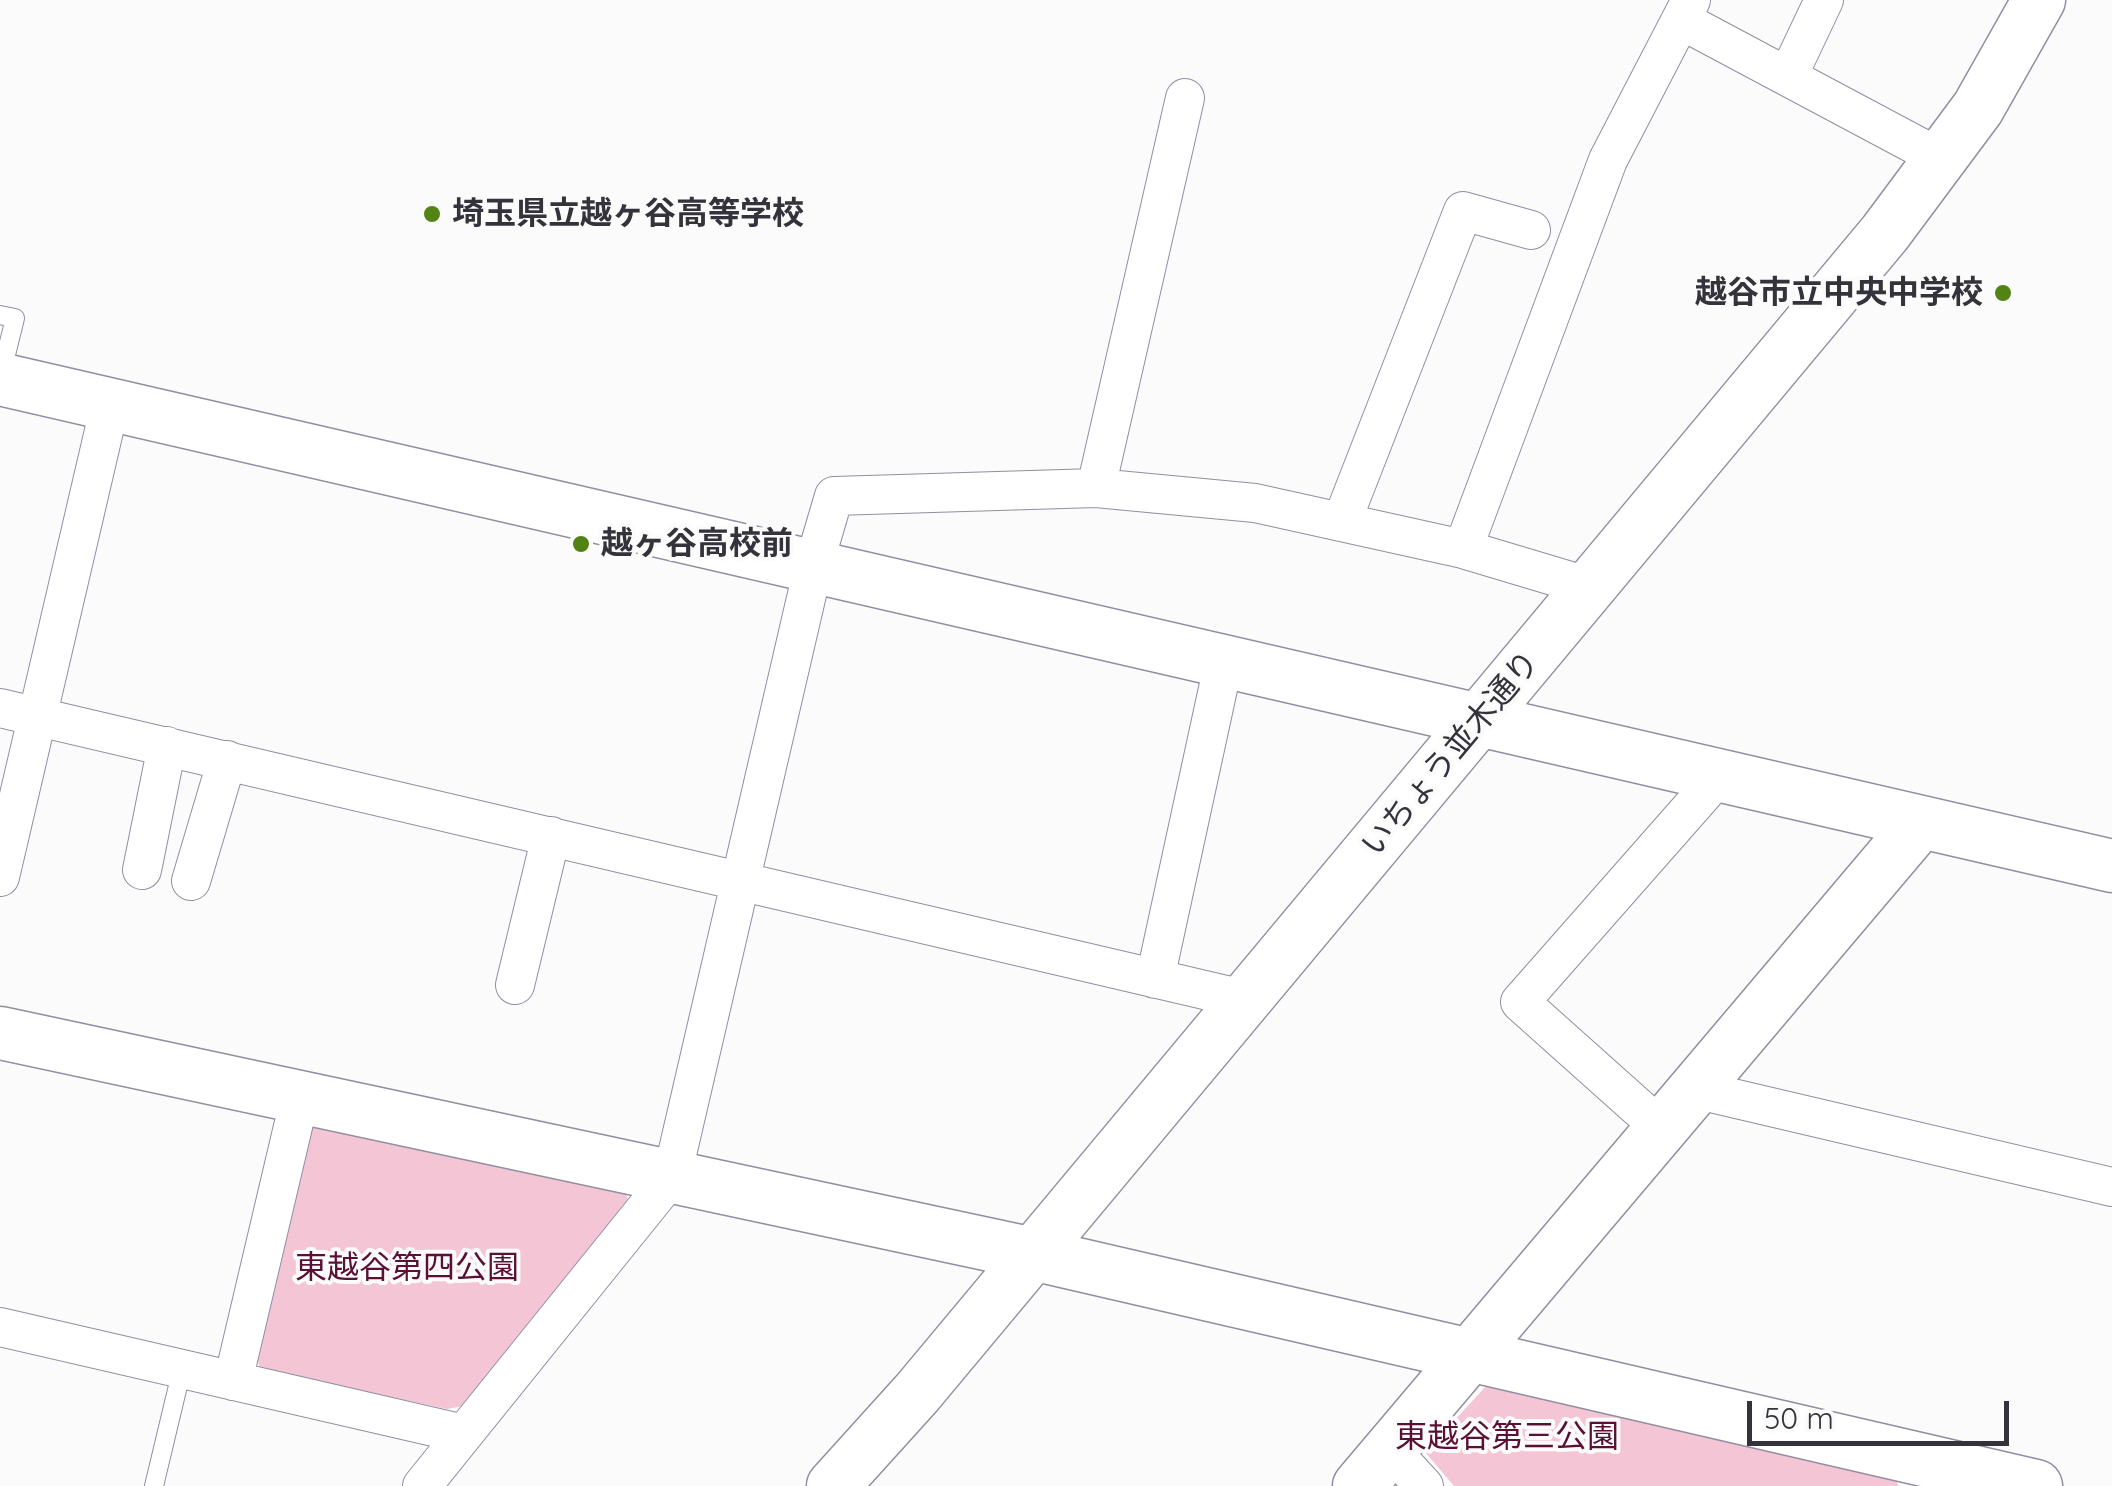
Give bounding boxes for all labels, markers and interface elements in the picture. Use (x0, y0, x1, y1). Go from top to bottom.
place label: 埼玉県立越ヶ谷高等学校 (452, 195, 804, 233)
marker: 埼玉県立越ヶ谷高等学校 (421, 203, 443, 225)
place label: 越谷市立中央中学校 (1695, 274, 1983, 312)
marker: 越谷市立中央中学校 (1992, 282, 2014, 304)
place label: 越ヶ谷高校前 (601, 525, 793, 563)
marker: 越ヶ谷高校前 (570, 533, 592, 555)
street label: いちょう並木通り (1354, 644, 1548, 864)
park label: 東越谷第四公園 (295, 1249, 519, 1287)
scale bar (1752, 1381, 2014, 1443)
text: 50 m (1764, 1399, 1834, 1437)
park label: 東越谷第三公園 (1395, 1418, 1619, 1456)

